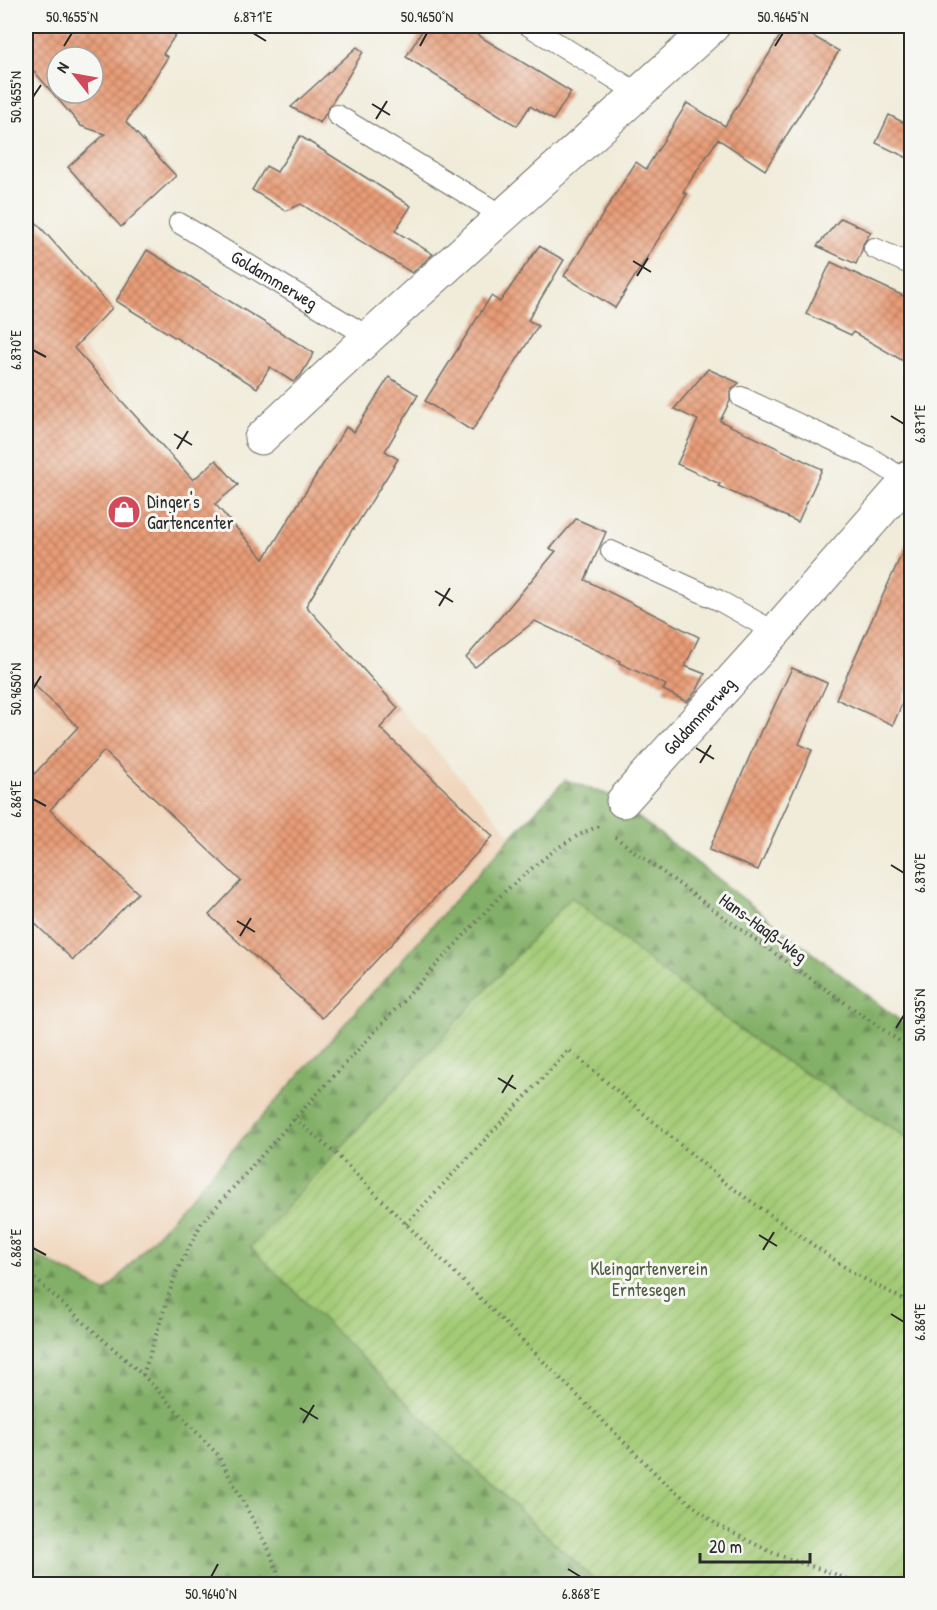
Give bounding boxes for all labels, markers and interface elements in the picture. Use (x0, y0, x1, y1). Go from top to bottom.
text: 50.9655°N (46, 6, 98, 27)
text: 6.871°E (234, 6, 273, 27)
text: 50.9650°N (401, 6, 453, 27)
text: 50.9645°N (757, 6, 809, 27)
north arrow (45, 45, 105, 105)
text: N (51, 58, 74, 77)
text: 50.9655°N (5, 71, 26, 123)
street label: Goldammerweg (226, 244, 322, 315)
text: 6.870°E (5, 330, 26, 370)
text: 6.871°E (909, 404, 930, 443)
place label: Dinger's Gartencenter (147, 489, 234, 535)
shop icon: Dinger's Gartencenter (106, 494, 142, 530)
text: 50.9650°N (5, 663, 26, 715)
street label: Goldammerweg (657, 672, 741, 760)
text: 6.869°E (5, 780, 26, 818)
text: 6.870°E (909, 853, 930, 893)
street label: Hans-Haaß-Weg (714, 887, 812, 968)
text: 50.9635°N (909, 989, 930, 1041)
text: 6.868°E (5, 1228, 26, 1267)
park label: Kleingartenverein Erntesegen (590, 1256, 708, 1302)
text: 6.869°E (909, 1303, 930, 1341)
scale bar (700, 1526, 810, 1564)
text: 20 m (709, 1534, 742, 1559)
text: 50.9640°N (185, 1583, 237, 1604)
text: 6.868°E (562, 1583, 601, 1604)

